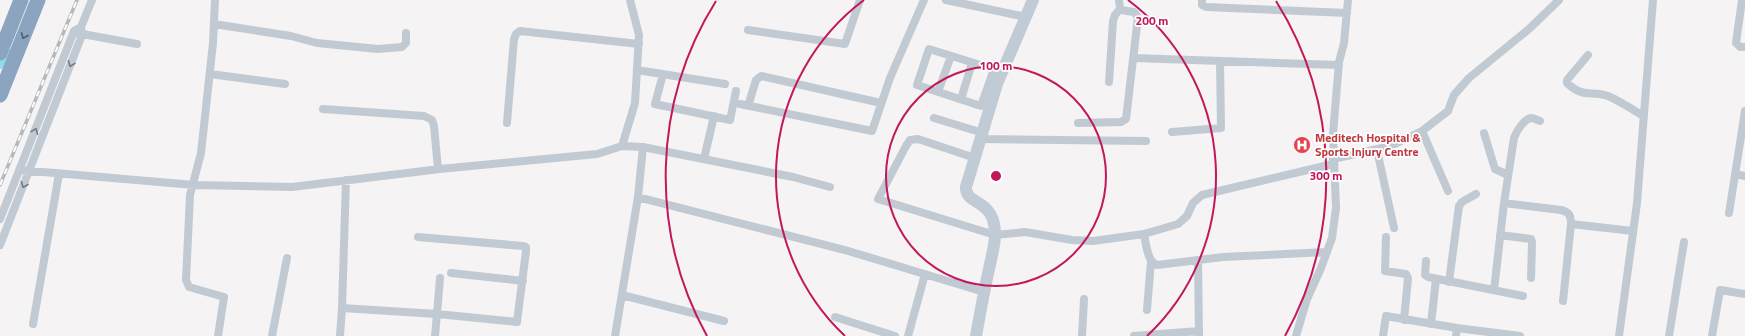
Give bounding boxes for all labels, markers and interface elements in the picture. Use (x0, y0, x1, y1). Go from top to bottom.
text: 200 m (1136, 11, 1168, 30)
one-way arrow (20, 33, 28, 40)
text: 100 m (980, 56, 1012, 75)
one-way arrow (67, 60, 75, 67)
one-way arrow (31, 128, 39, 135)
place label: Meditech Hospital & Sports Injury Centre (1315, 128, 1421, 161)
hospital icon: Meditech Hospital & Sports Injury Centre (1292, 135, 1312, 155)
text: 300 m (1310, 166, 1342, 185)
centre of rings (989, 169, 1003, 183)
one-way arrow (20, 182, 28, 189)

